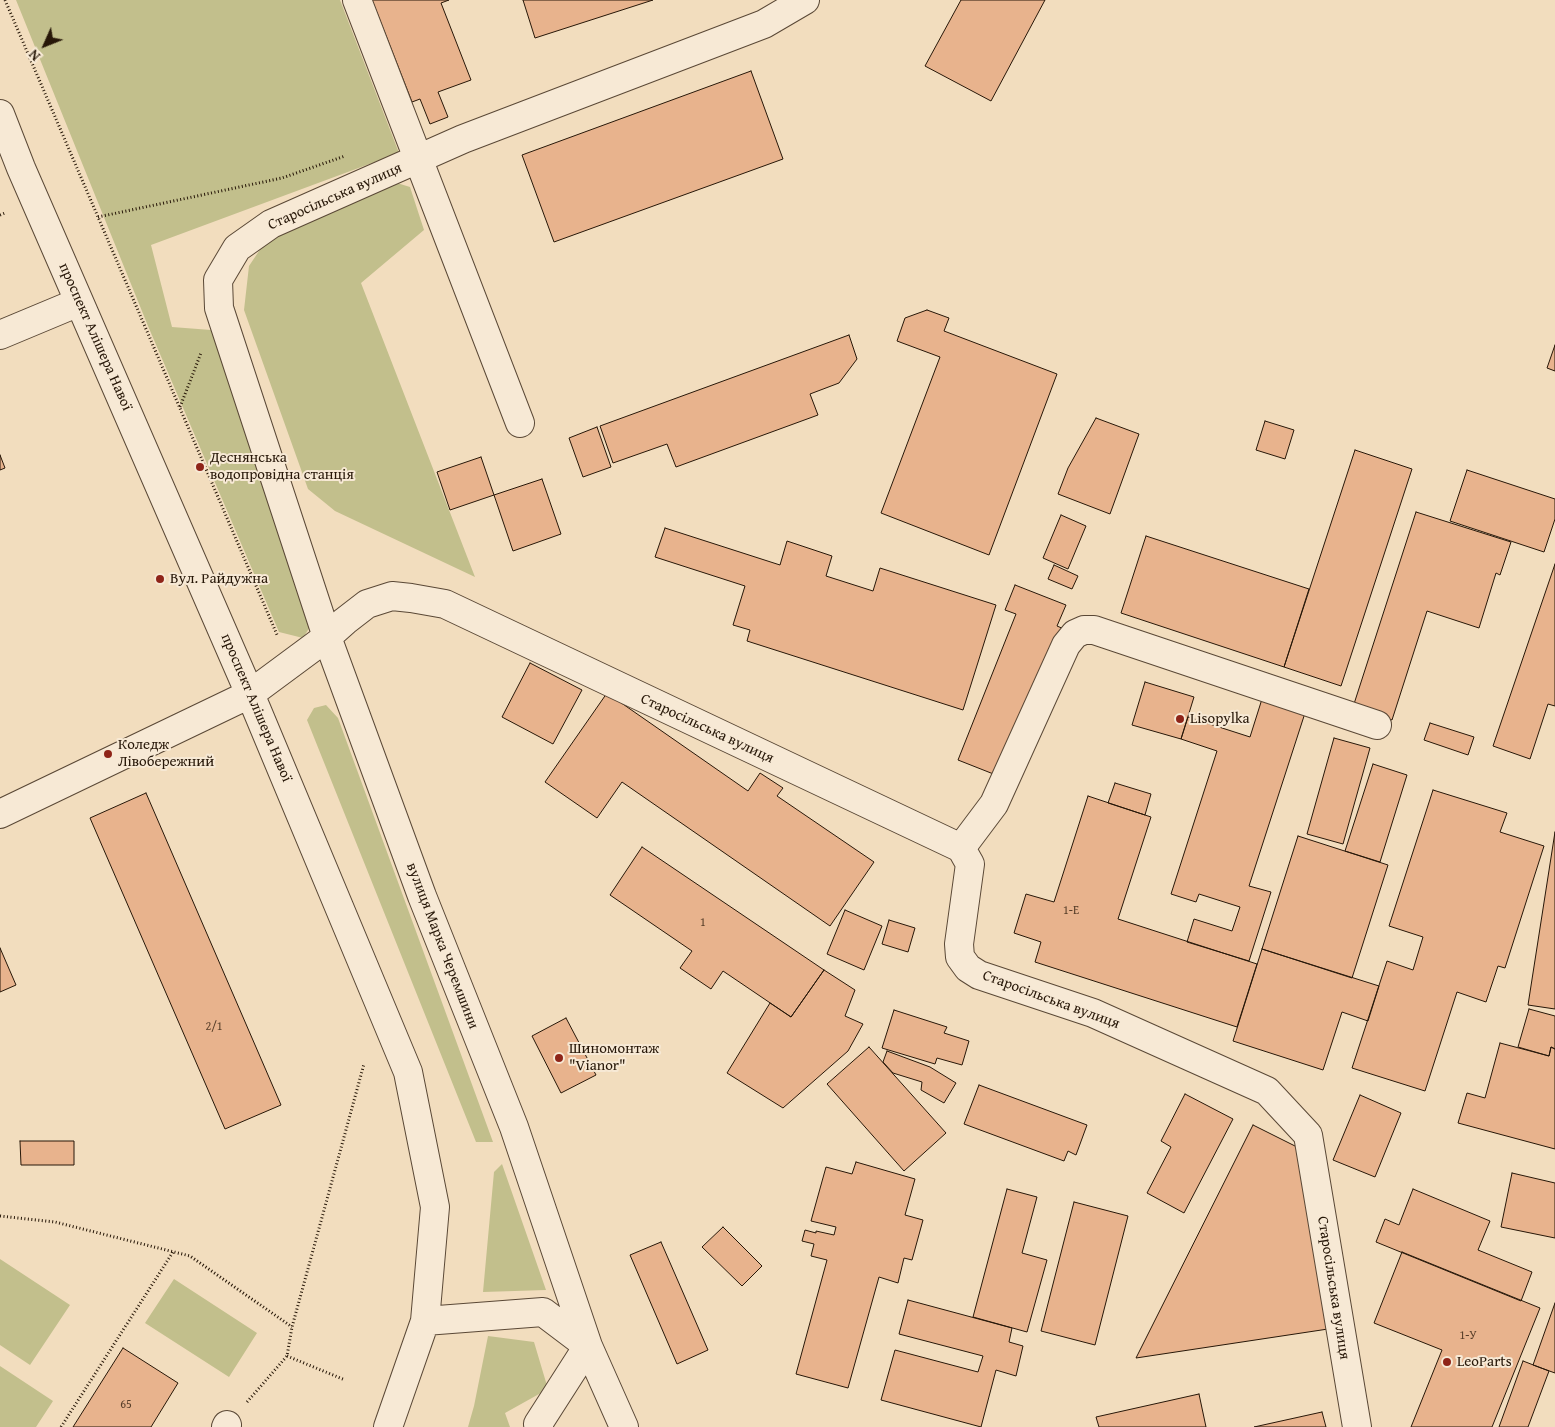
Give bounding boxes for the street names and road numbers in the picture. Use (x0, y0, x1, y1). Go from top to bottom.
street label: Старосільська вулиця (265, 159, 405, 235)
street label: проспект Алішера Навої (54, 260, 136, 414)
street label: проспект Алішера Навої (216, 631, 296, 785)
street label: Старосільська вулиця (638, 690, 776, 768)
street label: вулиця Марка Черемшини (402, 860, 482, 1032)
street label: Старосільська вулиця (980, 967, 1122, 1033)
street label: Старосільська вулиця (1313, 1215, 1353, 1361)

